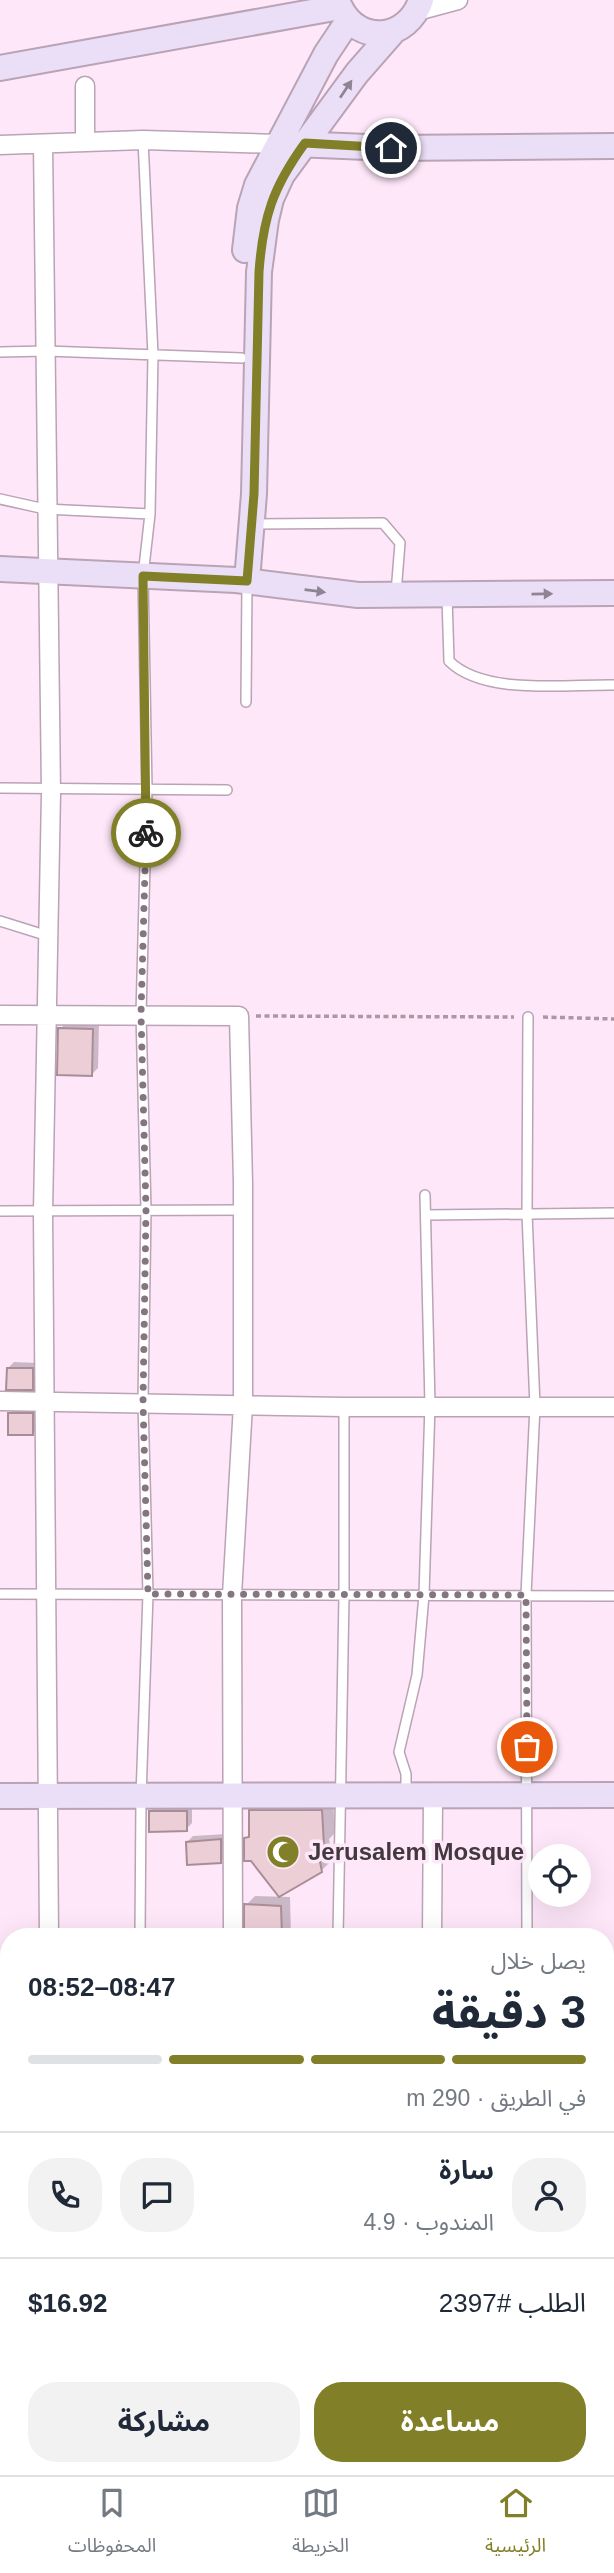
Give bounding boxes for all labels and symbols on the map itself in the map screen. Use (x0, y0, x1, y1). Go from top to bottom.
one-way arrow (339, 79, 352, 98)
pin (361, 118, 421, 178)
one-way arrow (304, 586, 326, 597)
one-way arrow (531, 588, 553, 600)
courier (111, 798, 181, 868)
pin (497, 1717, 557, 1777)
mosque icon: Jerusalem Mosque (264, 1833, 302, 1871)
place label: Jerusalem Mosque (308, 1838, 524, 1865)

